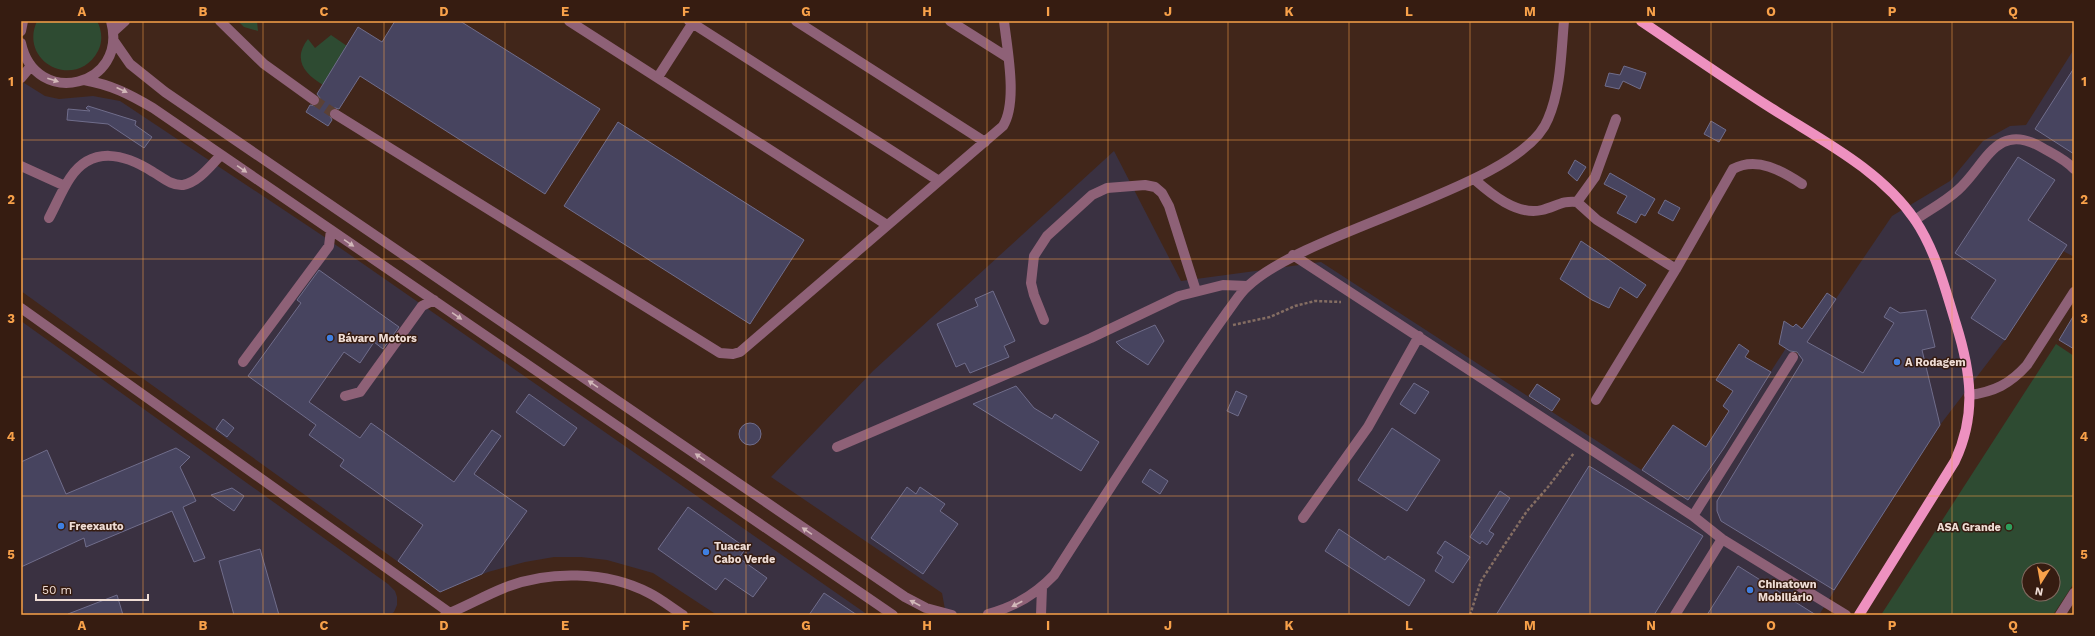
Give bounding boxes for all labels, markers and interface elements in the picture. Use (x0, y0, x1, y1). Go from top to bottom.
text: A (78, 4, 87, 19)
text: B (199, 4, 208, 19)
text: C (320, 4, 329, 19)
text: D (439, 4, 449, 19)
text: E (561, 4, 569, 19)
text: F (682, 4, 690, 19)
text: G (801, 4, 811, 19)
text: H (922, 4, 932, 19)
text: I (1046, 4, 1050, 19)
text: J (1164, 4, 1172, 19)
text: K (1284, 4, 1294, 19)
text: L (1405, 4, 1413, 19)
text: M (1524, 4, 1536, 19)
text: N (1646, 4, 1656, 19)
text: O (1766, 4, 1776, 19)
text: P (1888, 4, 1897, 19)
text: Q (2008, 4, 2018, 19)
text: 1 (8, 74, 14, 89)
text: 1 (2081, 74, 2087, 89)
one-way arrow (48, 77, 60, 83)
one-way arrow (116, 88, 128, 94)
one-way arrow (237, 165, 247, 173)
text: 2 (7, 192, 15, 207)
text: 2 (2080, 192, 2088, 207)
one-way arrow (344, 239, 354, 247)
text: 3 (7, 311, 15, 326)
text: 3 (2080, 311, 2088, 326)
one-way arrow (451, 312, 462, 320)
place label: Bávaro Motors (338, 332, 417, 345)
marker: Bávaro Motors (325, 333, 335, 343)
place label: A Rodagem (1905, 356, 1966, 369)
marker: A Rodagem (1892, 357, 1902, 367)
one-way arrow (587, 380, 598, 388)
text: 4 (7, 429, 16, 444)
text: 4 (2080, 429, 2089, 444)
one-way arrow (695, 453, 705, 461)
place label: Freexauto (69, 520, 124, 533)
marker: Freexauto (56, 521, 66, 531)
place label: ASA Grande (1937, 521, 2001, 534)
marker: ASA Grande (2004, 522, 2014, 532)
one-way arrow (802, 527, 813, 535)
place label: Tuacar Cabo Verde (714, 540, 775, 566)
text: 5 (7, 547, 15, 562)
marker: Tuacar Cabo Verde (701, 547, 711, 557)
text: 5 (2080, 547, 2088, 562)
north arrow (2021, 562, 2061, 602)
scale bar (36, 576, 148, 602)
place label: Chinatown Mobiliário (1758, 578, 1817, 604)
text: 50 m (42, 583, 72, 597)
text: N (2034, 584, 2044, 598)
marker: Chinatown Mobiliário (1745, 585, 1755, 595)
one-way arrow (910, 600, 921, 606)
one-way arrow (1011, 600, 1023, 607)
text: A (78, 618, 87, 633)
text: B (199, 618, 208, 633)
text: C (320, 618, 329, 633)
text: D (439, 618, 449, 633)
text: E (561, 618, 569, 633)
text: F (682, 618, 690, 633)
text: G (801, 618, 811, 633)
text: H (922, 618, 932, 633)
text: I (1046, 618, 1050, 633)
text: J (1164, 618, 1172, 633)
text: K (1284, 618, 1294, 633)
text: L (1405, 618, 1413, 633)
text: M (1524, 618, 1536, 633)
text: N (1646, 618, 1656, 633)
text: O (1766, 618, 1776, 633)
text: P (1888, 618, 1897, 633)
text: Q (2008, 618, 2018, 633)

